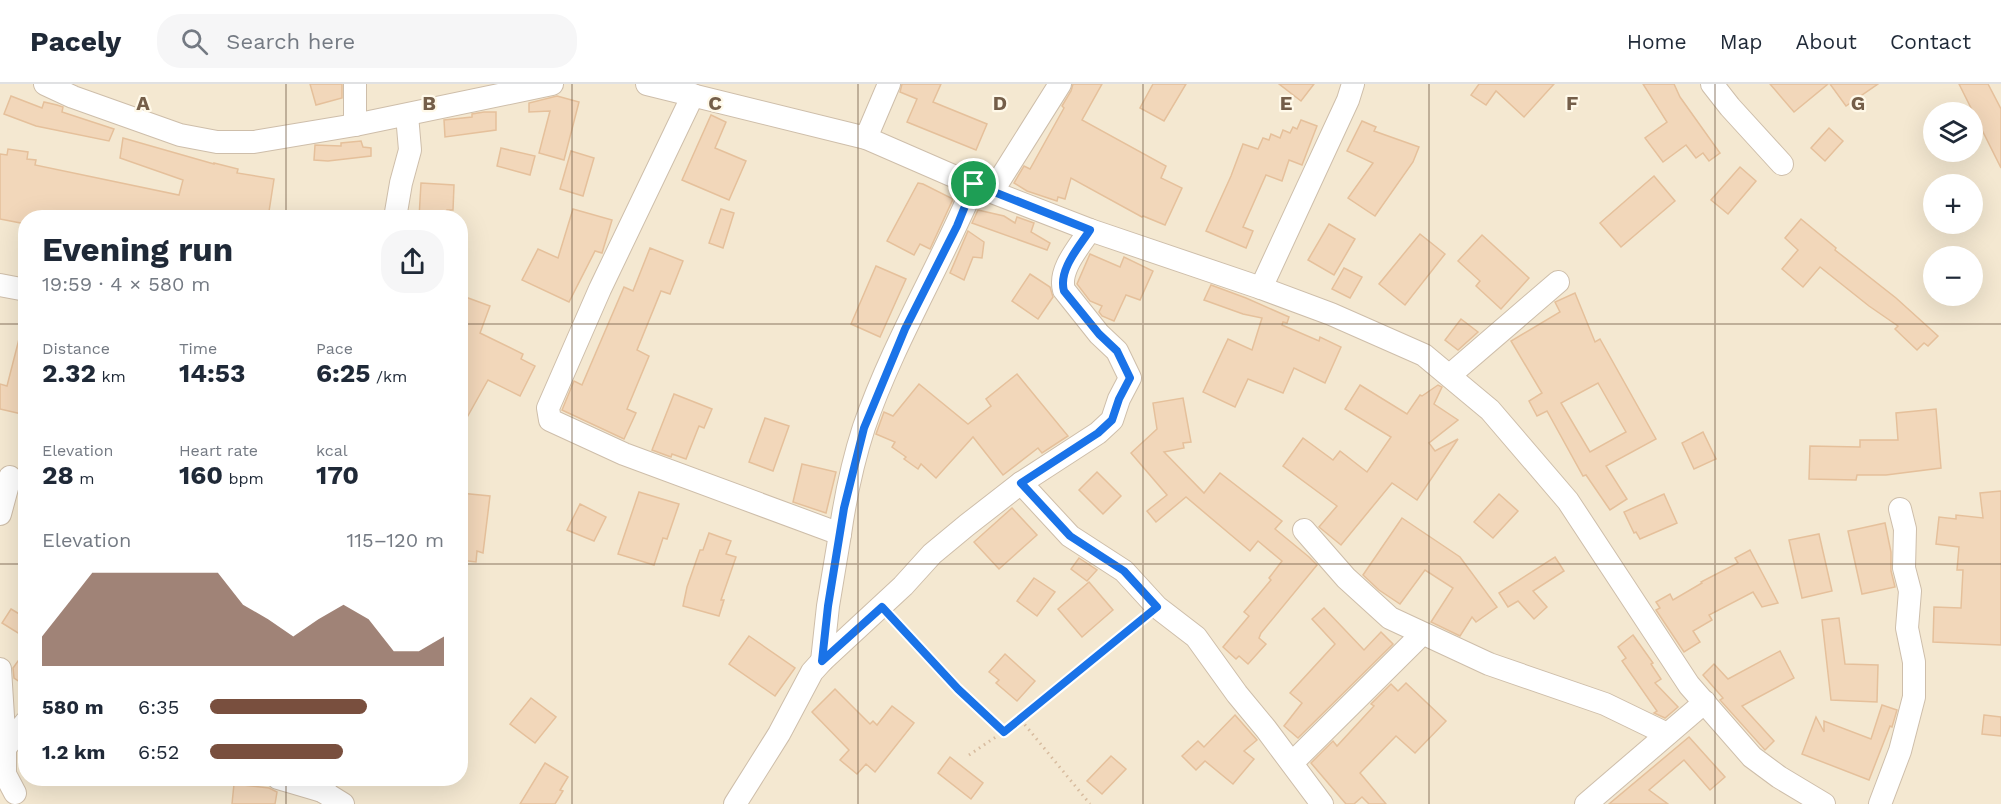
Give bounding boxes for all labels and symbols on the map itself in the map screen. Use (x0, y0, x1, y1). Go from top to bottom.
text: A (136, 91, 150, 115)
text: B (422, 91, 436, 115)
text: C (708, 91, 722, 115)
text: D (993, 91, 1007, 115)
text: E (1280, 91, 1292, 115)
text: F (1566, 91, 1578, 115)
text: G (1851, 91, 1865, 115)
pin (948, 158, 999, 209)

